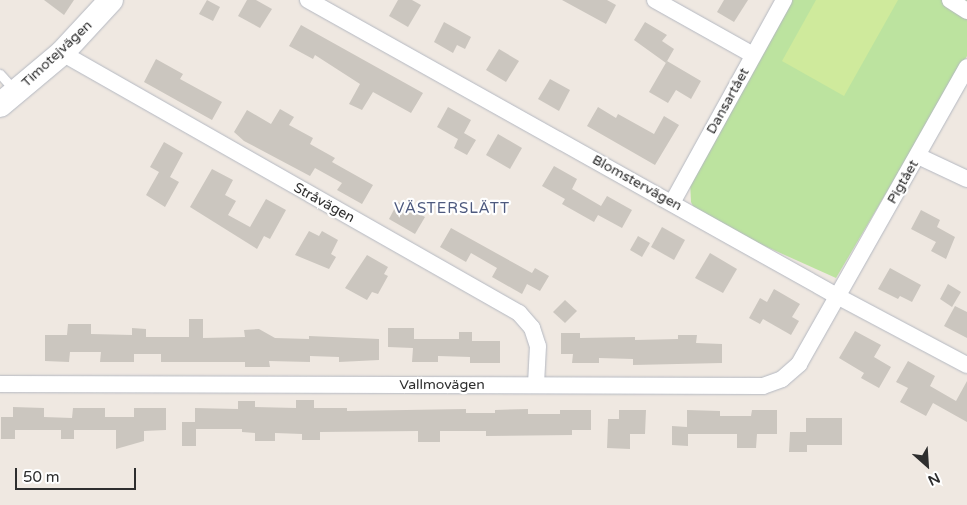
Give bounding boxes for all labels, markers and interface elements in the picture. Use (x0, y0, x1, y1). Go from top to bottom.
street label: Timotejvägen (18, 17, 96, 91)
street label: Dansartået (703, 65, 753, 137)
street label: Blomstervägen (589, 151, 685, 215)
street label: Pigtået (884, 157, 922, 207)
street label: Stråvägen (291, 179, 357, 227)
district label: VÄSTERSLÄTT (393, 200, 511, 218)
street label: Vallmovägen (399, 377, 485, 393)
north arrow (902, 440, 952, 490)
scale bar (18, 458, 139, 490)
text: 50 m (23, 468, 60, 486)
text: N (925, 469, 943, 489)

